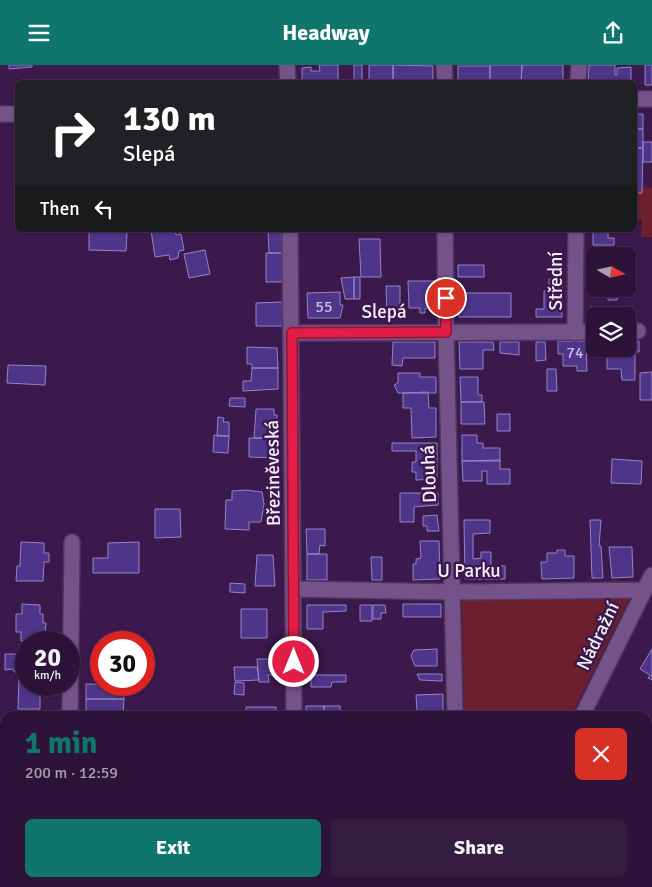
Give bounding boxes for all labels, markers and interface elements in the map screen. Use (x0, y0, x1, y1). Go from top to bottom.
icon: menu (25, 19, 53, 47)
text: Headway (282, 19, 370, 46)
icon: share (599, 19, 627, 47)
text: 130 m (123, 97, 216, 140)
icon: right (40, 100, 105, 165)
text: Slepá (123, 140, 175, 167)
icon: left (90, 195, 118, 223)
text: Then (40, 197, 80, 221)
north arrow (586, 247, 636, 297)
map controls (586, 247, 636, 357)
street label: Střední (544, 251, 568, 310)
pin (425, 277, 467, 319)
icon: arrive (432, 284, 460, 312)
house number: 55 (315, 297, 333, 317)
street label: Slepá (361, 300, 407, 324)
button: layers (586, 307, 636, 357)
house number: 74 (566, 343, 584, 363)
street label: Březiněveská (260, 420, 286, 526)
street label: Dlouhá (416, 445, 442, 503)
street label: U Parku (437, 559, 501, 583)
street label: Nádražní (571, 597, 625, 674)
speed limit sign: 30 (90, 631, 155, 696)
position arrow (267, 635, 319, 687)
text: 20 (34, 642, 61, 673)
text: km/h (34, 668, 61, 683)
text: 1 min (25, 725, 97, 762)
button: close (575, 728, 627, 780)
text: 200 m · 12:59 (25, 763, 118, 783)
button: Exit (25, 819, 321, 877)
button: Share (331, 819, 627, 877)

